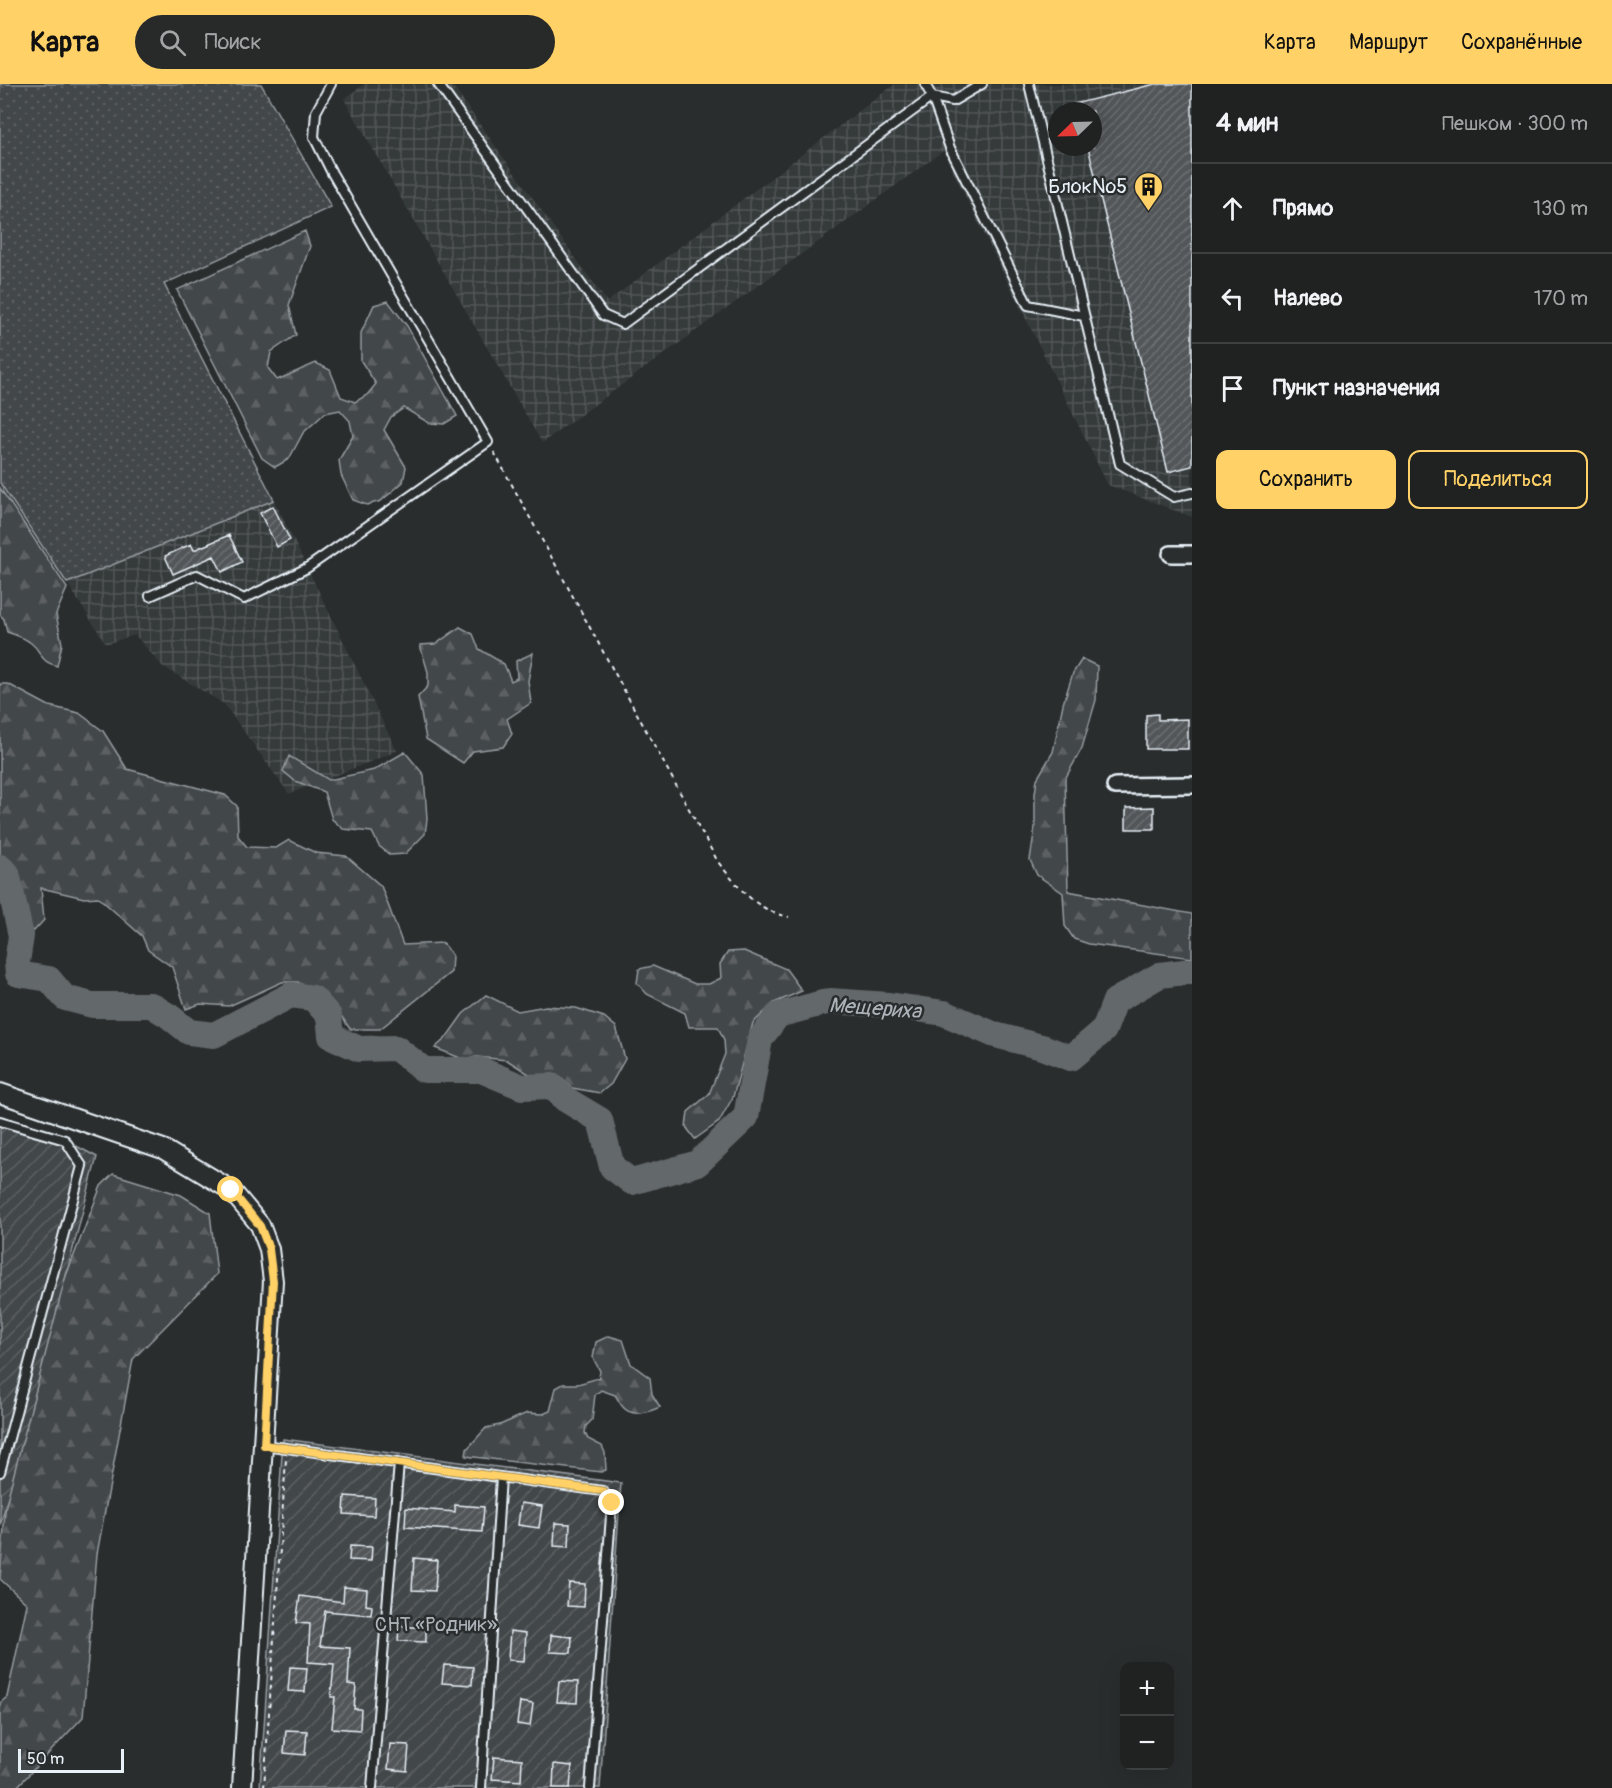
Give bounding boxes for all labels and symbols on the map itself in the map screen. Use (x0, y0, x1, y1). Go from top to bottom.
north arrow (1048, 102, 1102, 156)
building icon: Блок№5 (1132, 170, 1164, 212)
place label: Блок№5 (1048, 174, 1127, 199)
water label: Мещериха (828, 992, 923, 1025)
route start (217, 1176, 243, 1202)
route end (598, 1489, 624, 1515)
park label: СНТ «Родник» (375, 1612, 497, 1637)
scale bar (18, 1746, 124, 1774)

